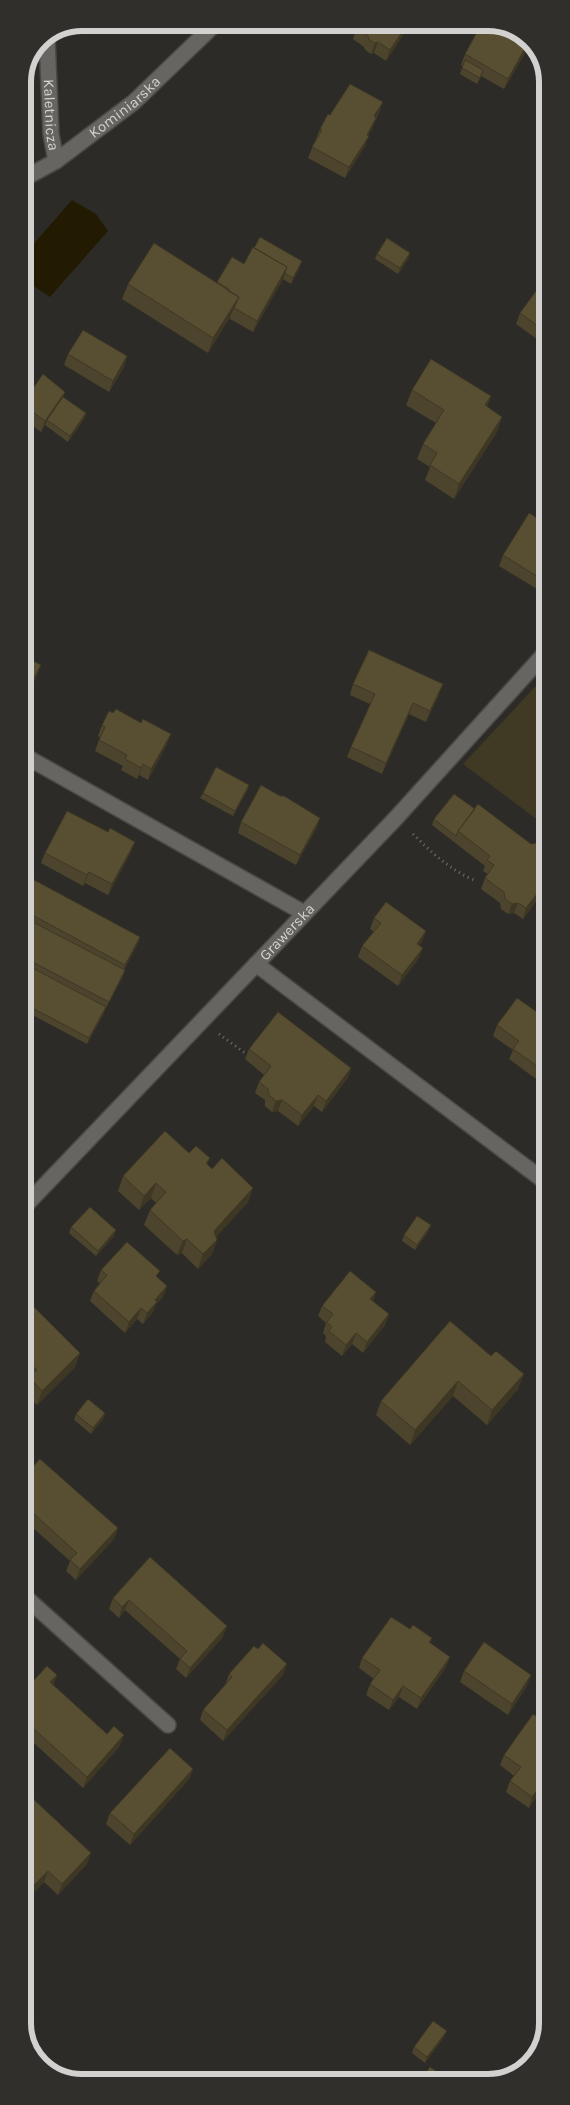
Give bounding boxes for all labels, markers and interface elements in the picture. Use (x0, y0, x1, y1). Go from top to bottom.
street label: Kominiarska (85, 72, 164, 142)
street label: Kaletnicza (40, 79, 63, 152)
street label: Grawerska (256, 900, 318, 964)

